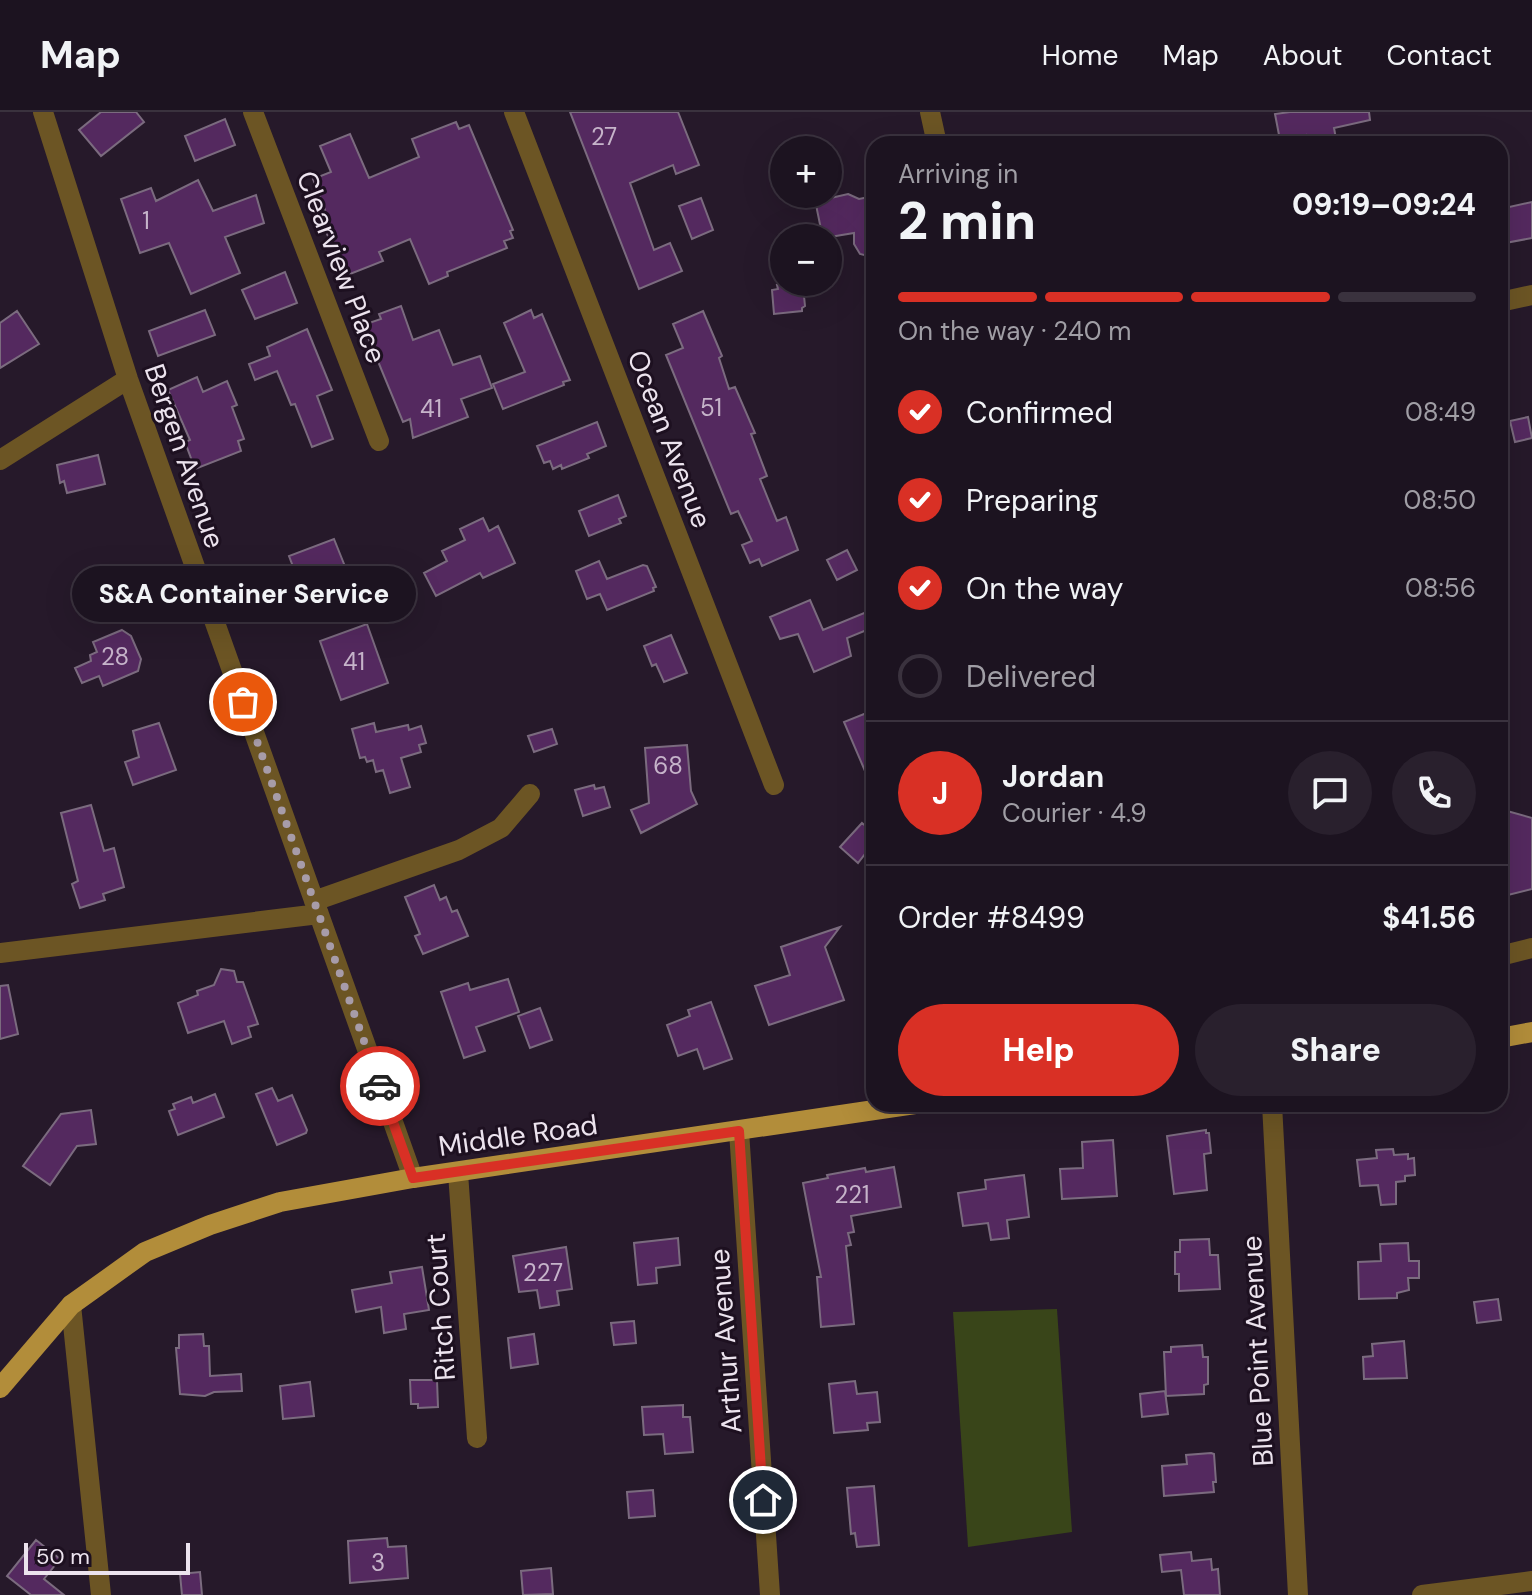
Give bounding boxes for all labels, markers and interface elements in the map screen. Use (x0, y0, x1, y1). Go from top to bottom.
text: Map (40, 30, 121, 80)
text: Home (1042, 37, 1118, 74)
text: Map (1162, 37, 1219, 74)
text: About (1263, 37, 1342, 74)
text: Contact (1386, 37, 1492, 74)
house number: 27 (591, 121, 617, 152)
map controls (770, 136, 842, 296)
button: + (770, 136, 842, 208)
text: Arriving in (898, 157, 1018, 191)
street label: Clearview Place (288, 166, 395, 369)
text: 09:19–09:24 (1292, 185, 1476, 224)
text: 2 min (898, 187, 1036, 255)
house number: 1 (142, 205, 150, 236)
button: − (770, 224, 842, 296)
text: On the way · 240 m (898, 314, 1132, 348)
street label: Ocean Avenue (619, 345, 720, 533)
street label: Bergen Avenue (136, 359, 233, 553)
icon: check (898, 390, 942, 434)
house number: 51 (700, 392, 722, 423)
house number: 41 (420, 393, 442, 424)
text: Confirmed (966, 393, 1113, 432)
text: 08:49 (1405, 395, 1476, 429)
icon: check (898, 478, 942, 522)
text: Preparing (966, 481, 1098, 520)
text: 08:50 (1404, 483, 1476, 517)
callout: S&A Container Service (71, 566, 415, 622)
icon: check (898, 566, 942, 610)
text: On the way (966, 569, 1123, 608)
text: 08:56 (1405, 571, 1476, 605)
text: S&A Container Service (99, 577, 389, 611)
house number: 28 (101, 641, 129, 672)
house number: 41 (343, 646, 365, 677)
text: Delivered (966, 657, 1096, 696)
pin (209, 668, 277, 736)
icon: bag (221, 680, 265, 724)
house number: 68 (653, 750, 683, 781)
button: chat (1288, 751, 1372, 835)
button: phone (1392, 751, 1476, 835)
text: Jordan (1002, 757, 1104, 796)
text: J (932, 774, 948, 813)
text: Courier · 4.9 (1002, 796, 1147, 830)
text: Order #8499 (898, 898, 1085, 937)
text: $41.56 (1382, 898, 1476, 937)
button: Help (898, 1004, 1179, 1096)
button: Share (1195, 1004, 1476, 1096)
courier (340, 1046, 420, 1126)
icon: car (358, 1064, 402, 1108)
street label: Middle Road (436, 1106, 600, 1165)
house number: 221 (834, 1179, 870, 1210)
street label: Ritch Court (417, 1232, 464, 1382)
street label: Blue Point Avenue (1233, 1235, 1282, 1467)
street label: Arthur Avenue (701, 1247, 750, 1435)
house number: 227 (523, 1257, 563, 1288)
pin (729, 1466, 797, 1534)
icon: home (741, 1478, 785, 1522)
scale bar (24, 1539, 190, 1575)
text: 50 m (36, 1542, 90, 1571)
house number: 3 (371, 1547, 385, 1578)

